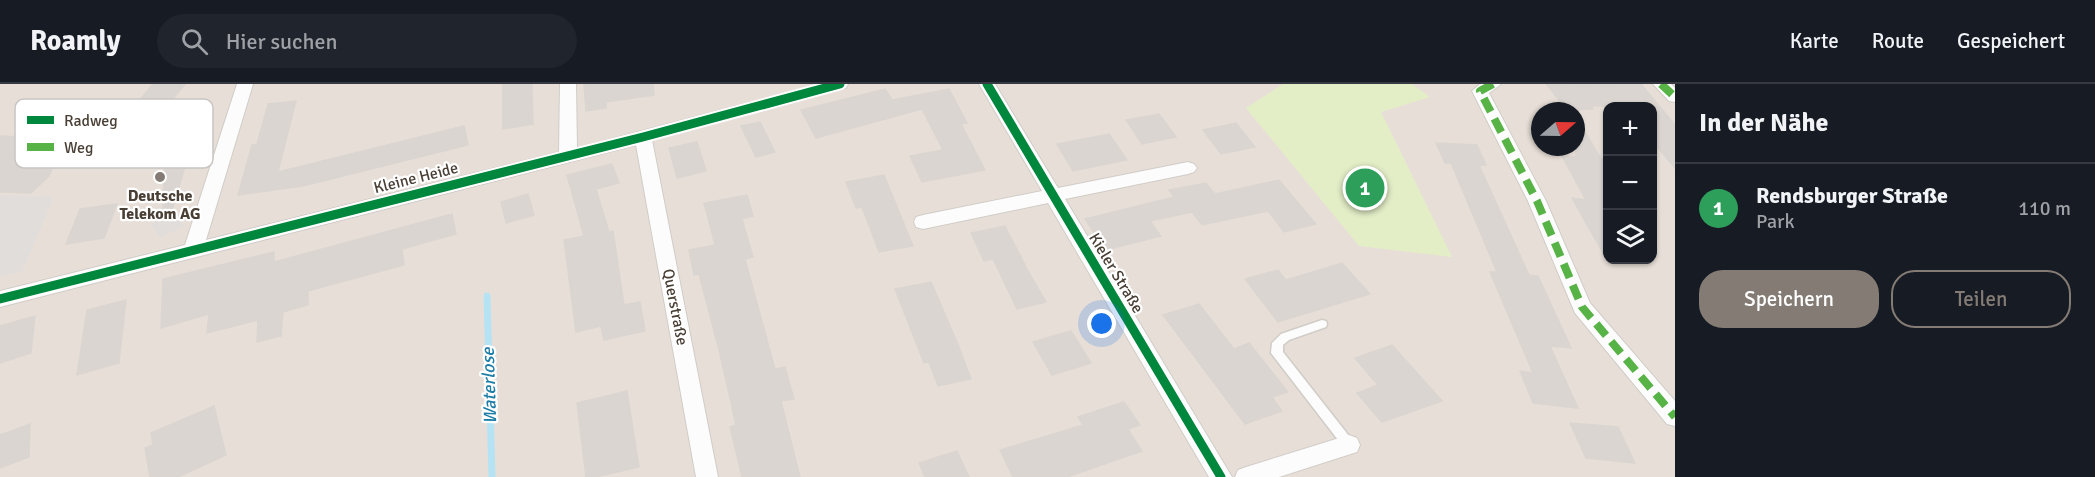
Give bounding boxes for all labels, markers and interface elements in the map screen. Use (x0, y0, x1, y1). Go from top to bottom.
search box (157, 14, 577, 68)
text: Roamly (30, 24, 121, 58)
icon: search (178, 25, 211, 58)
text: Hier suchen (226, 28, 337, 55)
text: Karte (1790, 28, 1839, 54)
text: Route (1872, 28, 1924, 54)
text: Gespeichert (1957, 28, 2065, 54)
legend (15, 99, 213, 168)
north arrow (1531, 102, 1585, 156)
map controls (1603, 102, 1657, 264)
button: + (1603, 102, 1657, 156)
text: In der Nähe (1699, 107, 1829, 139)
text: Radweg (64, 111, 118, 131)
text: Weg (64, 138, 93, 158)
button: − (1603, 156, 1657, 210)
street label: Kleine Heide (372, 158, 460, 198)
pin: 1 (1346, 166, 1384, 210)
marker: Deutsche Telekom AG (153, 170, 167, 184)
text: Rendsburger Straße (1756, 182, 1948, 209)
place label: Deutsche Telekom AG (120, 186, 200, 224)
text: 1 (1713, 196, 1724, 221)
text: 110 m (2018, 196, 2071, 221)
text: Park (1756, 209, 1794, 234)
button: layers (1603, 210, 1657, 264)
street label: Kieler Straße (1084, 229, 1148, 317)
street label: Querstraße (658, 267, 692, 347)
button: Speichern (1699, 270, 1879, 328)
button: Teilen (1891, 270, 2071, 328)
your location (1087, 309, 1116, 338)
water label: Waterlose (477, 346, 501, 425)

